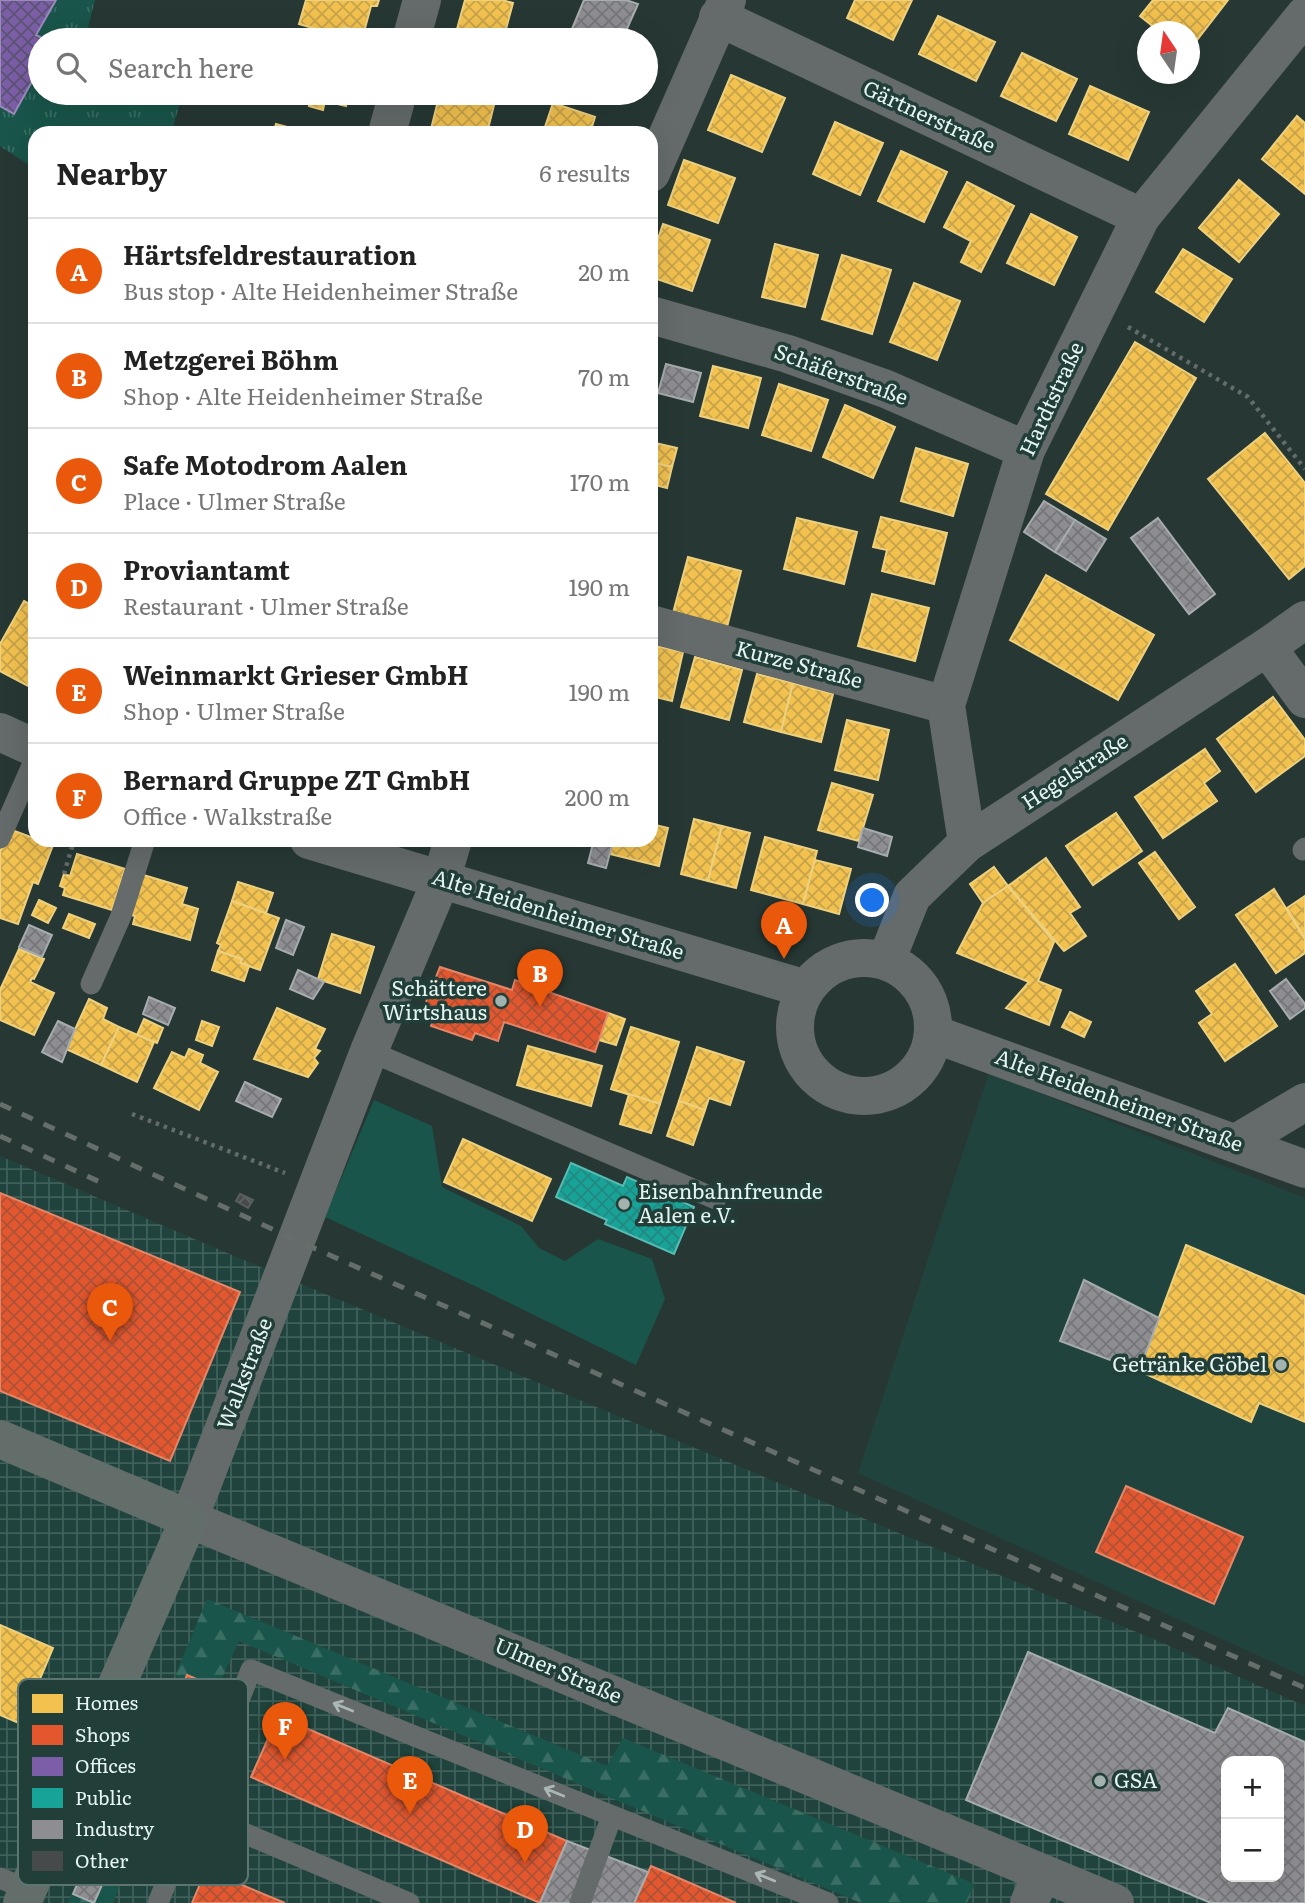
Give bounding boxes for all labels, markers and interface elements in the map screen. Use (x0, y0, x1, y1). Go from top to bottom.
north arrow (1137, 21, 1200, 84)
search box (28, 28, 658, 105)
text: Search here (108, 47, 254, 86)
icon: search (52, 48, 90, 86)
street label: Gärtnerstraße (859, 70, 1001, 159)
text: Nearby (56, 150, 167, 194)
text: 6 results (539, 155, 630, 189)
text: Härtsfeldrestauration (123, 234, 417, 273)
text: A (70, 254, 88, 288)
text: 20 m (578, 254, 630, 288)
text: Bus stop · Alte Heidenheimer Straße (123, 273, 518, 307)
street label: Schäferstraße (771, 334, 913, 411)
street label: Hardtstraße (1010, 336, 1090, 460)
text: Metzgerei Böhm (123, 339, 338, 378)
text: B (71, 359, 87, 393)
text: 70 m (578, 359, 630, 393)
text: Shop · Alte Heidenheimer Straße (123, 378, 483, 412)
text: Safe Motodrom Aalen (123, 444, 408, 483)
text: C (71, 464, 87, 498)
text: 170 m (569, 464, 630, 498)
text: Place · Ulmer Straße (123, 483, 346, 517)
text: Proviantamt (123, 549, 290, 588)
text: D (70, 569, 88, 603)
text: 190 m (568, 569, 630, 603)
text: Restaurant · Ulmer Straße (123, 588, 409, 622)
street label: Kurze Straße (733, 631, 867, 694)
text: Weinmarkt Grieser GmbH (123, 654, 469, 693)
text: E (71, 674, 87, 708)
text: 190 m (568, 674, 630, 708)
text: Shop · Ulmer Straße (123, 693, 345, 727)
street label: Hegelstraße (1014, 724, 1133, 816)
text: Bernard Gruppe ZT GmbH (123, 759, 470, 798)
text: F (72, 779, 86, 813)
text: 200 m (565, 779, 630, 813)
text: Office · Walkstraße (123, 798, 332, 832)
street label: Alte Heidenheimer Straße (429, 860, 689, 966)
your location (855, 883, 889, 917)
pin: A (761, 901, 807, 959)
pin: B (517, 949, 563, 1007)
place label: Schättere Wirtshaus (383, 971, 487, 1026)
marker: Schättere Wirtshaus (493, 993, 509, 1009)
street label: Alte Heidenheimer Straße (992, 1039, 1248, 1158)
place label: Eisenbahnfreunde Aalen e.V. (638, 1174, 823, 1229)
marker: Eisenbahnfreunde Aalen e.V. (616, 1196, 632, 1212)
pin: C (87, 1283, 133, 1341)
street label: Walkstraße (207, 1313, 278, 1433)
place label: Getränke Göbel (1112, 1347, 1267, 1378)
marker: Getränke Göbel (1273, 1357, 1289, 1373)
street label: Ulmer Straße (490, 1628, 628, 1710)
legend (18, 1679, 248, 1885)
text: Homes (75, 1688, 139, 1716)
one-way arrow (332, 1699, 354, 1712)
pin: F (262, 1702, 308, 1760)
text: Shops (75, 1720, 130, 1748)
text: Offices (75, 1751, 136, 1779)
pin: E (387, 1756, 433, 1814)
map controls (1221, 1756, 1284, 1882)
button: + (1221, 1756, 1284, 1819)
place label: GSA (1114, 1763, 1158, 1794)
marker: GSA (1092, 1773, 1108, 1789)
text: Public (75, 1783, 132, 1811)
one-way arrow (543, 1785, 565, 1798)
pin: D (502, 1805, 548, 1863)
text: Industry (75, 1814, 154, 1842)
button: − (1221, 1819, 1284, 1882)
text: Other (75, 1846, 128, 1874)
one-way arrow (754, 1870, 776, 1883)

